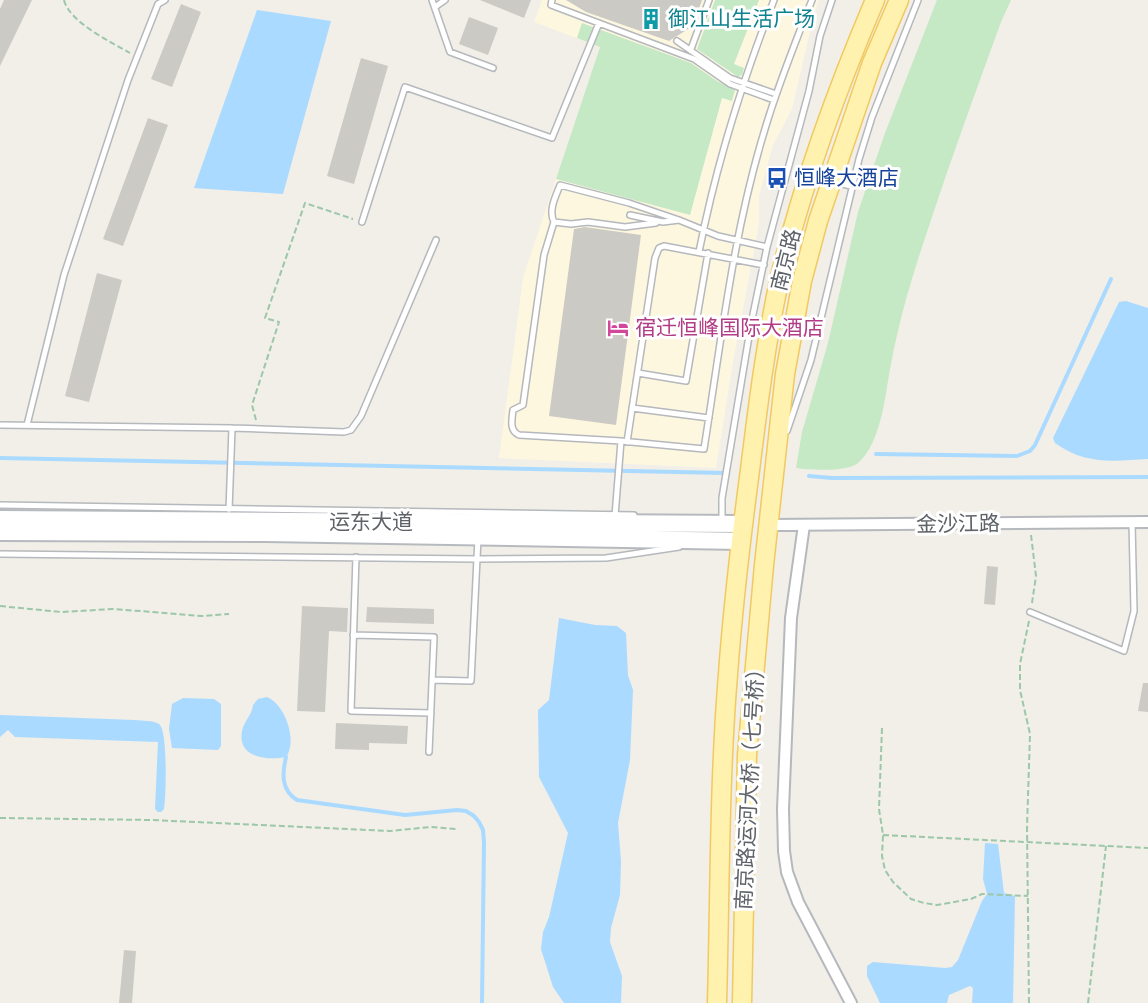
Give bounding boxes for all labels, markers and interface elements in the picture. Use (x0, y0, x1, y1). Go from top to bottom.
place label: 御江山生活广场 (668, 6, 815, 31)
building icon: 御江山生活广场 (639, 7, 663, 31)
place label: 恒峰大酒店 (794, 165, 899, 190)
bus stop icon: 恒峰大酒店 (765, 166, 789, 190)
street label: 南京路 (766, 226, 805, 293)
place label: 宿迁恒峰国际大酒店 (635, 315, 824, 340)
hotel icon: 宿迁恒峰国际大酒店 (606, 316, 630, 340)
street label: 运东大道 (329, 509, 413, 534)
street label: 金沙江路 (916, 510, 1000, 537)
street label: 南京路运河大桥（七号桥） (730, 657, 769, 910)

